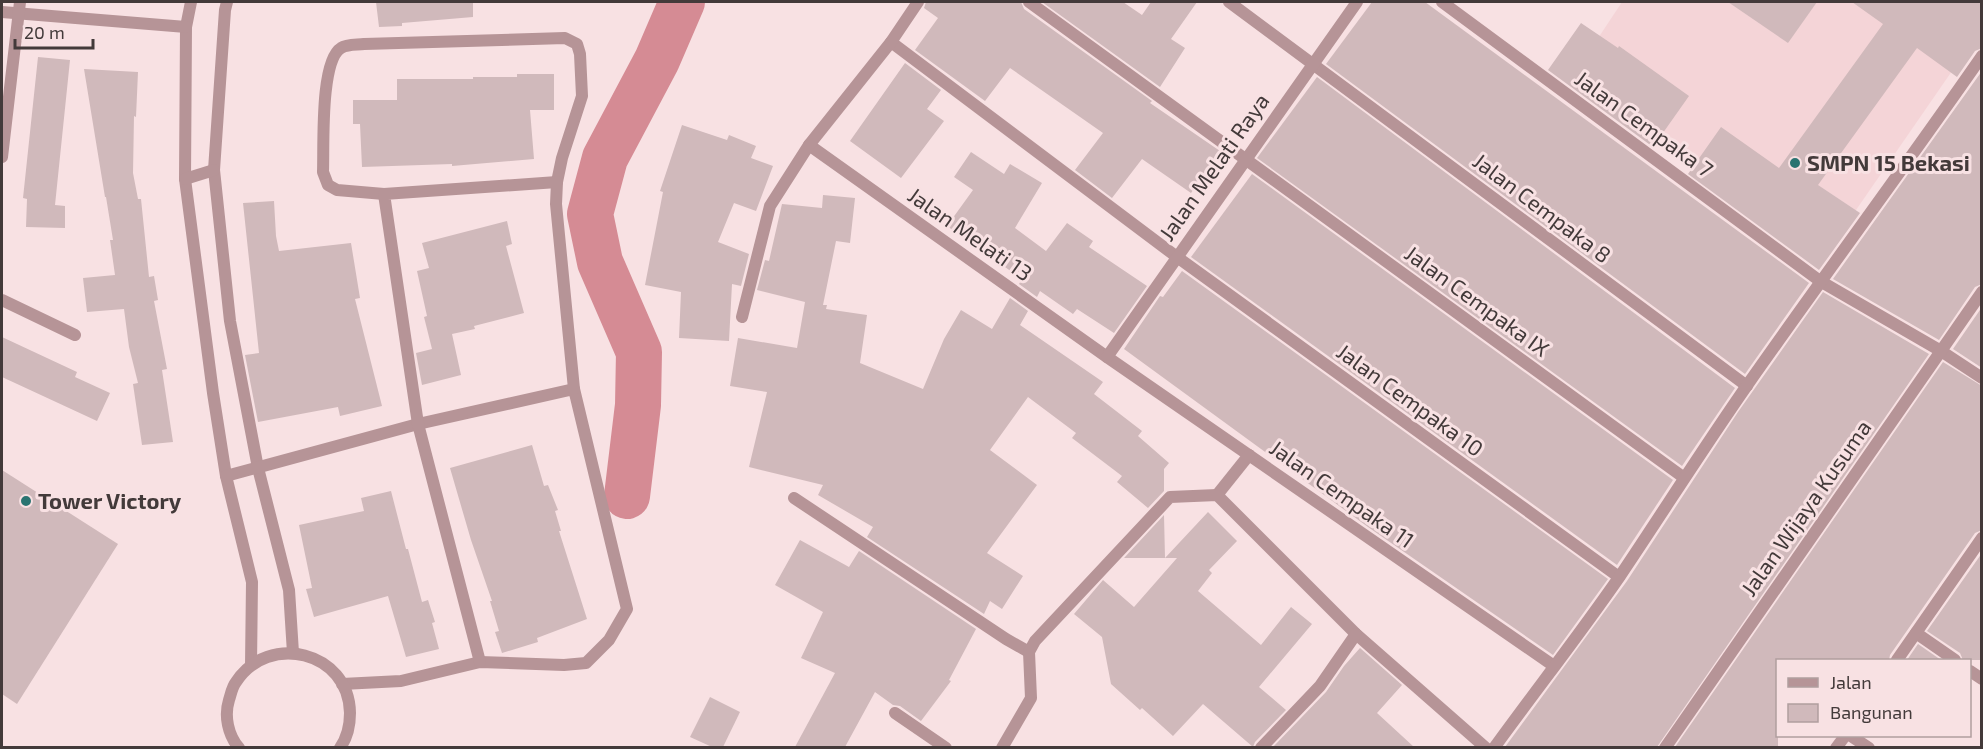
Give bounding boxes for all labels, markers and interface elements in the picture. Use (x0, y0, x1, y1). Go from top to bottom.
scale bar (15, 12, 93, 50)
text: 20 m (24, 21, 65, 43)
street label: Jalan Cempaka 7 (1571, 65, 1718, 182)
street label: Jalan Melati Raya (1153, 88, 1274, 245)
street label: Jalan Cempaka 8 (1469, 147, 1617, 267)
place label: SMPN 15 Bekasi (1807, 149, 1970, 175)
marker: SMPN 15 Bekasi (1788, 156, 1802, 170)
street label: Jalan Melati 13 (904, 181, 1038, 286)
street label: Jalan Cempaka IX (1400, 239, 1555, 361)
street label: Jalan Cempaka 10 (1332, 337, 1489, 461)
street label: Jalan Wijaya Kusuma (1735, 415, 1876, 601)
street label: Jalan Cempaka 11 (1265, 434, 1420, 553)
place label: Tower Victory (38, 487, 182, 514)
marker: Tower Victory (19, 494, 33, 508)
legend (1776, 659, 1971, 737)
text: Jalan (1830, 671, 1872, 693)
text: Bangunan (1830, 701, 1913, 723)

